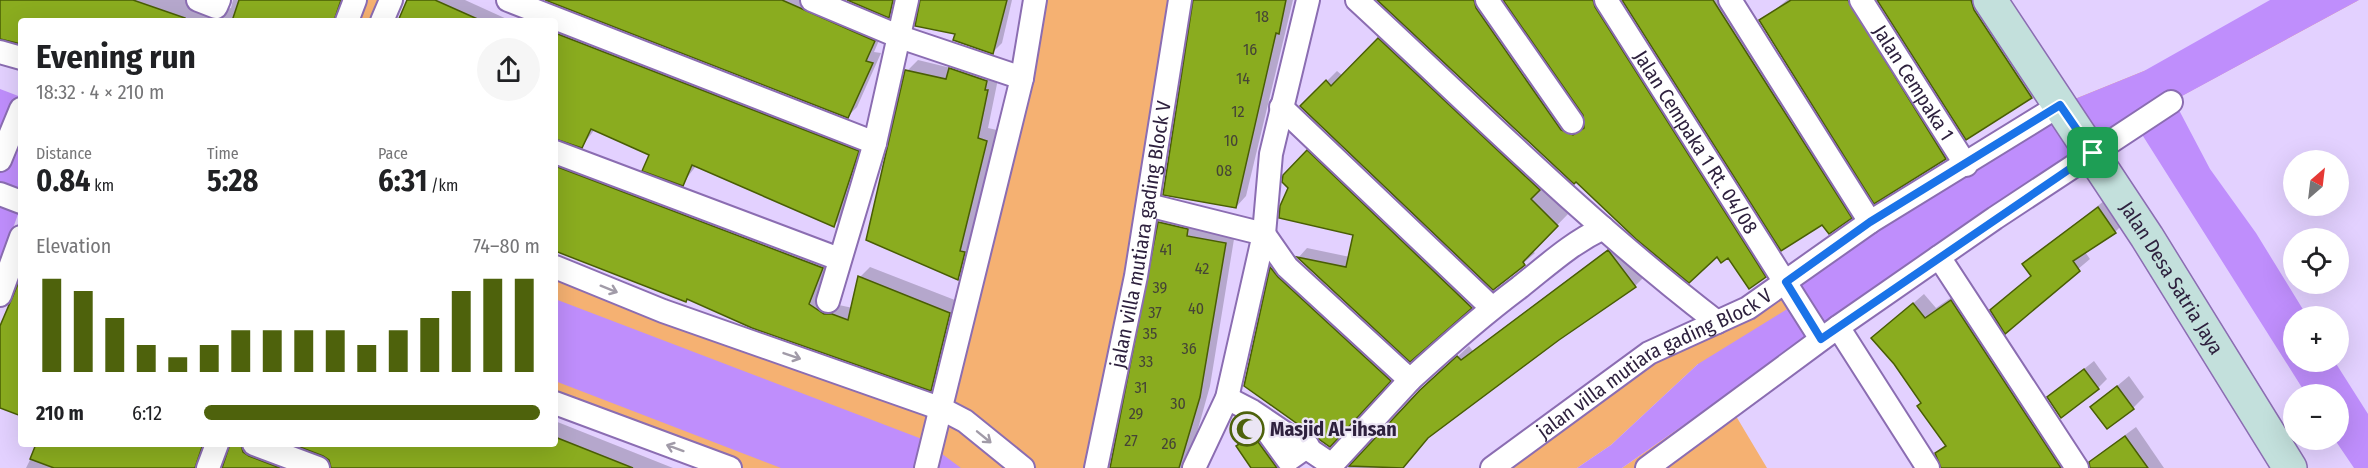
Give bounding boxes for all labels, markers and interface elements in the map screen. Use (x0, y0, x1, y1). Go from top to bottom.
house number: 18 (1255, 7, 1269, 26)
street label: Jalan Cempaka 1 (1868, 21, 1959, 145)
text: Evening run (36, 37, 196, 77)
button: share (477, 38, 540, 101)
house number: 16 (1243, 40, 1257, 59)
street label: Jalan Cempaka 1 Rt. 04/08 (1629, 46, 1763, 238)
house number: 14 (1236, 69, 1250, 88)
text: 18:32 · 4 × 210 m (36, 80, 164, 104)
street label: jalan villa mutiara gading Block V (1105, 98, 1176, 371)
house number: 12 (1231, 102, 1245, 121)
pin (2067, 127, 2118, 178)
house number: 10 (1224, 131, 1238, 150)
icon: arrive (2076, 136, 2109, 169)
text: Distance (36, 144, 92, 163)
text: Time (207, 144, 239, 163)
text: Pace (378, 144, 408, 163)
north arrow (2283, 150, 2349, 216)
map controls (2283, 150, 2349, 450)
house number: 08 (1216, 161, 1232, 180)
text: 0.84 (36, 163, 91, 199)
text: 5:28 (207, 163, 258, 199)
text: 6:31 (378, 163, 427, 199)
text: km (91, 176, 114, 195)
text: /km (427, 176, 458, 195)
street label: Jalan Desa Satria Jaya (2115, 197, 2229, 359)
button: locate (2283, 228, 2349, 294)
text: Elevation (36, 234, 111, 258)
text: 74–80 m (473, 234, 540, 258)
house number: 41 (1159, 240, 1173, 259)
house number: 42 (1195, 259, 1209, 278)
house number: 39 (1153, 278, 1168, 297)
street label: jalan villa mutiara gading Block V (1531, 283, 1777, 444)
one-way arrow (600, 284, 618, 295)
house number: 40 (1188, 299, 1204, 318)
house number: 37 (1148, 303, 1162, 322)
button: + (2283, 306, 2349, 372)
house number: 35 (1143, 324, 1157, 343)
house number: 36 (1181, 339, 1197, 358)
one-way arrow (782, 352, 801, 363)
house number: 33 (1139, 352, 1153, 371)
house number: 31 (1134, 378, 1148, 397)
button: − (2283, 384, 2349, 450)
house number: 30 (1170, 394, 1186, 413)
text: 210 m (36, 401, 84, 425)
text: 6:12 (132, 401, 162, 425)
house number: 29 (1129, 404, 1144, 423)
mosque icon: Masjid Al-ihsan (1229, 411, 1265, 447)
place label: Masjid Al-ihsan (1270, 417, 1397, 441)
one-way arrow (976, 430, 992, 443)
house number: 27 (1124, 431, 1138, 450)
house number: 26 (1162, 434, 1177, 453)
one-way arrow (666, 442, 685, 453)

